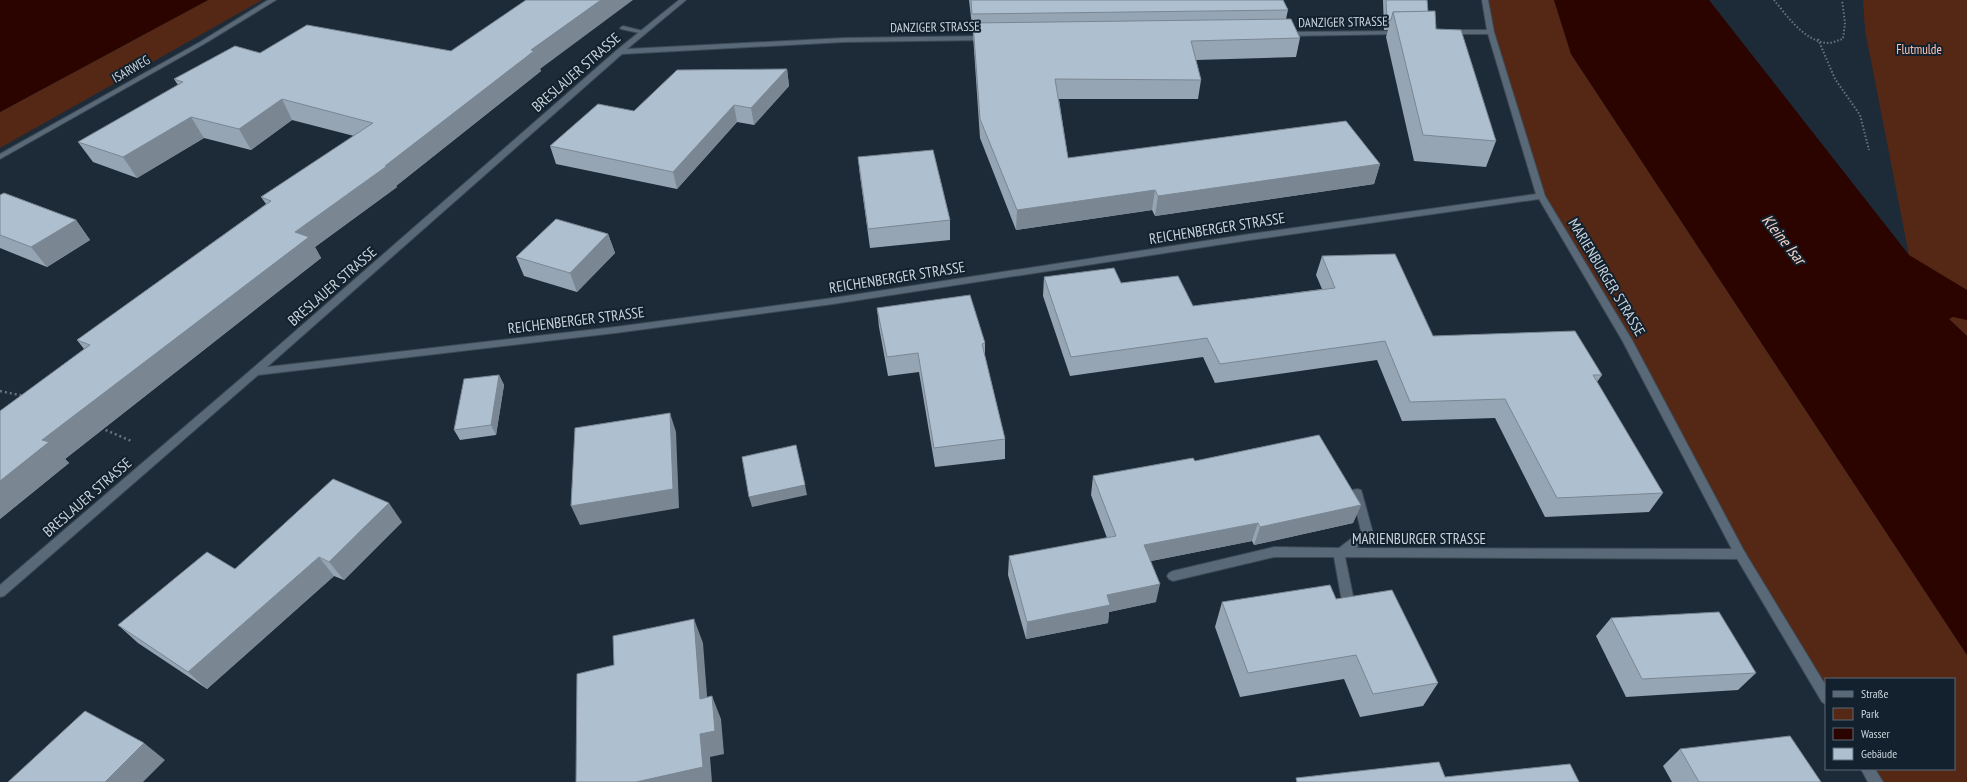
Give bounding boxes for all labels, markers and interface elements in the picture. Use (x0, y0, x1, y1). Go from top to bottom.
street label: DANZIGER STRASSE (1298, 13, 1388, 31)
street label: DANZIGER STRASSE (890, 18, 980, 36)
street label: BRESLAUER STRASSE (528, 28, 624, 116)
park label: Flutmulde (1896, 41, 1942, 58)
street label: ISARWEG (109, 51, 153, 87)
street label: REICHENBERGER STRASSE (1148, 208, 1286, 248)
water label: Kleine Isar (1758, 210, 1812, 270)
street label: MARIENBURGER STRASSE (1564, 215, 1650, 339)
street label: BRESLAUER STRASSE (284, 242, 380, 330)
street label: REICHENBERGER STRASSE (828, 257, 966, 297)
street label: REICHENBERGER STRASSE (507, 302, 645, 338)
street label: BRESLAUER STRASSE (39, 453, 135, 541)
street label: MARIENBURGER STRASSE (1352, 529, 1486, 548)
legend (1825, 678, 1955, 770)
text: Straße (1861, 686, 1888, 701)
text: Park (1861, 706, 1879, 721)
text: Wasser (1861, 726, 1891, 741)
text: Gebäude (1861, 746, 1897, 761)

